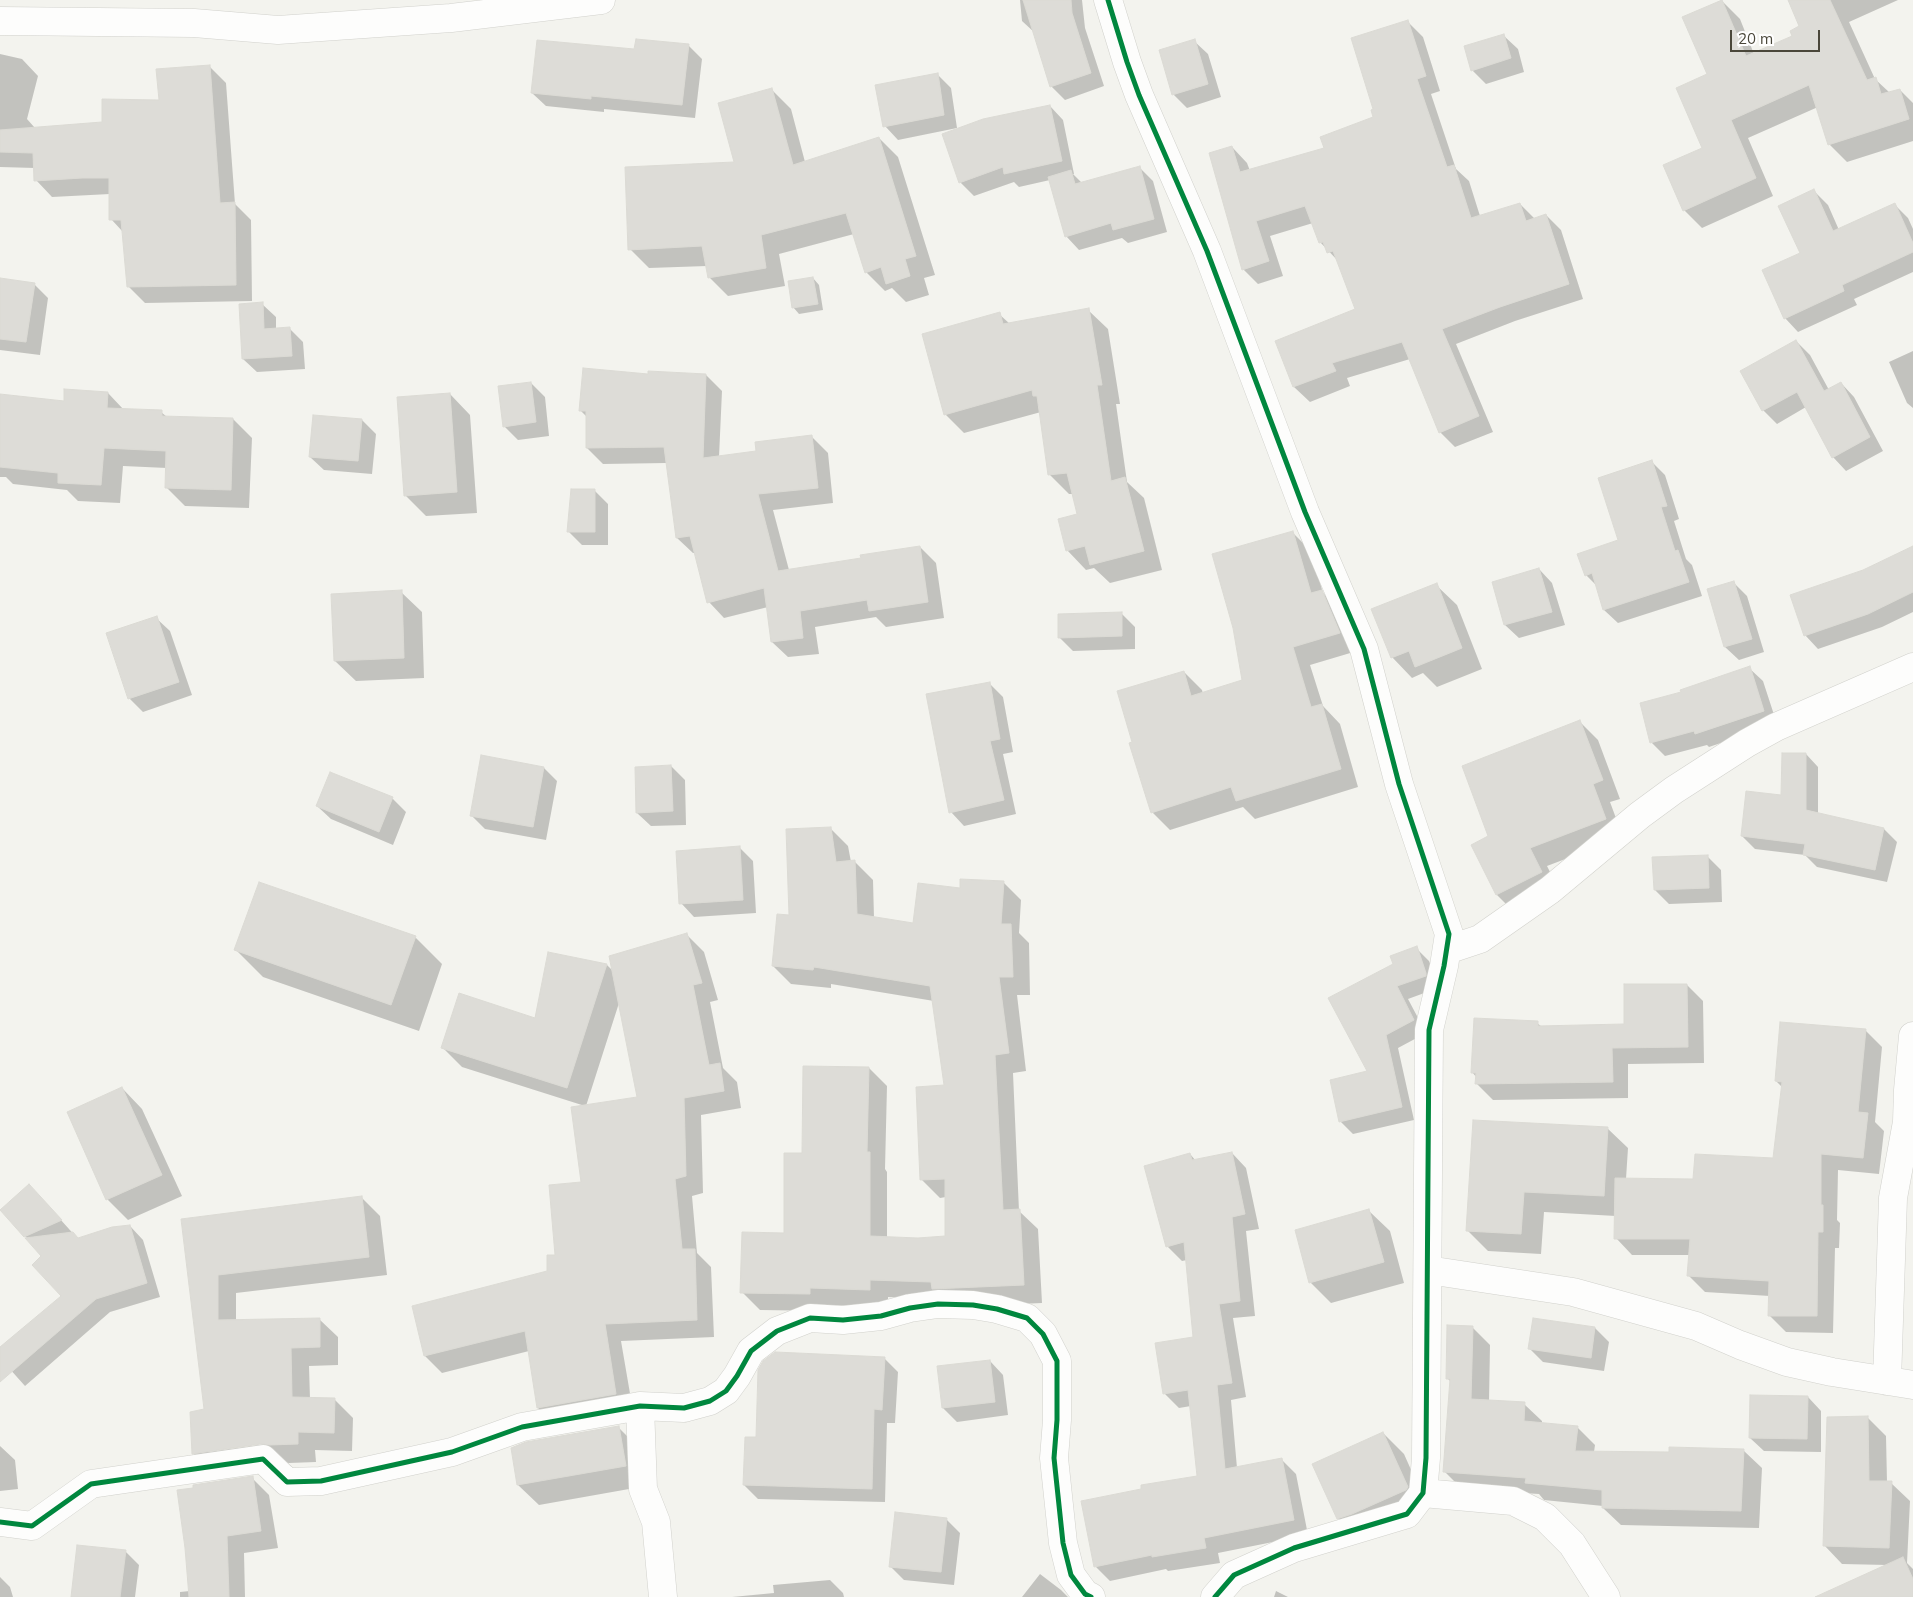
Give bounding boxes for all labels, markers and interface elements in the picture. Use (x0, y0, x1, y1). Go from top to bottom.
scale bar (1733, 20, 1823, 52)
text: 20 m (1738, 29, 1773, 48)

